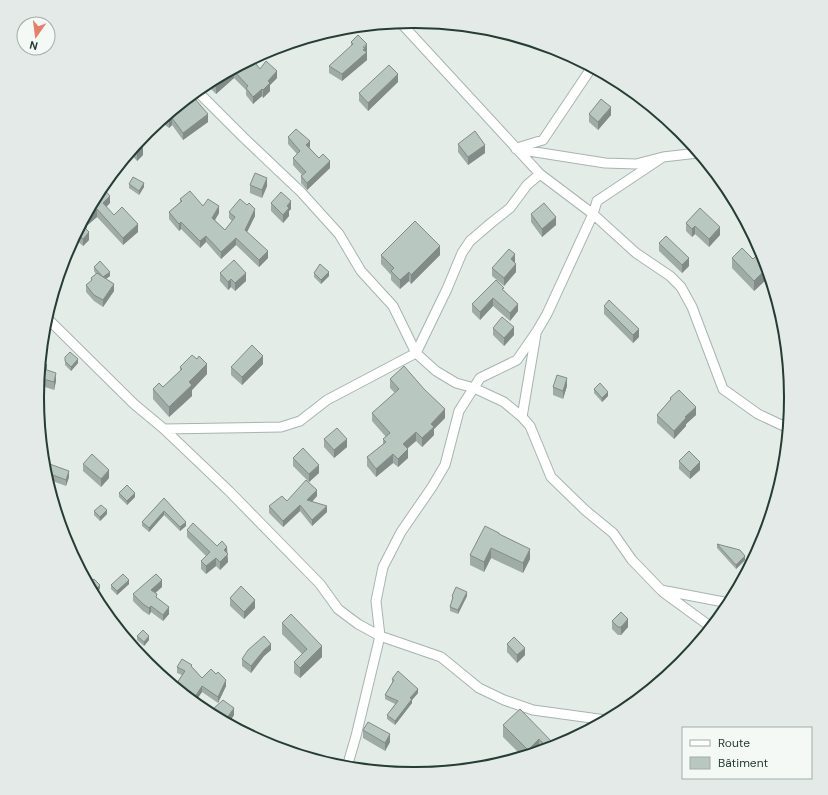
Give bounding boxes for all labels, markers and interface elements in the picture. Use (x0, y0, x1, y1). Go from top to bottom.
north arrow (16, 16, 56, 56)
text: N (28, 38, 39, 53)
legend (682, 727, 812, 779)
text: Route (718, 735, 750, 751)
text: Bâtiment (718, 755, 769, 771)

